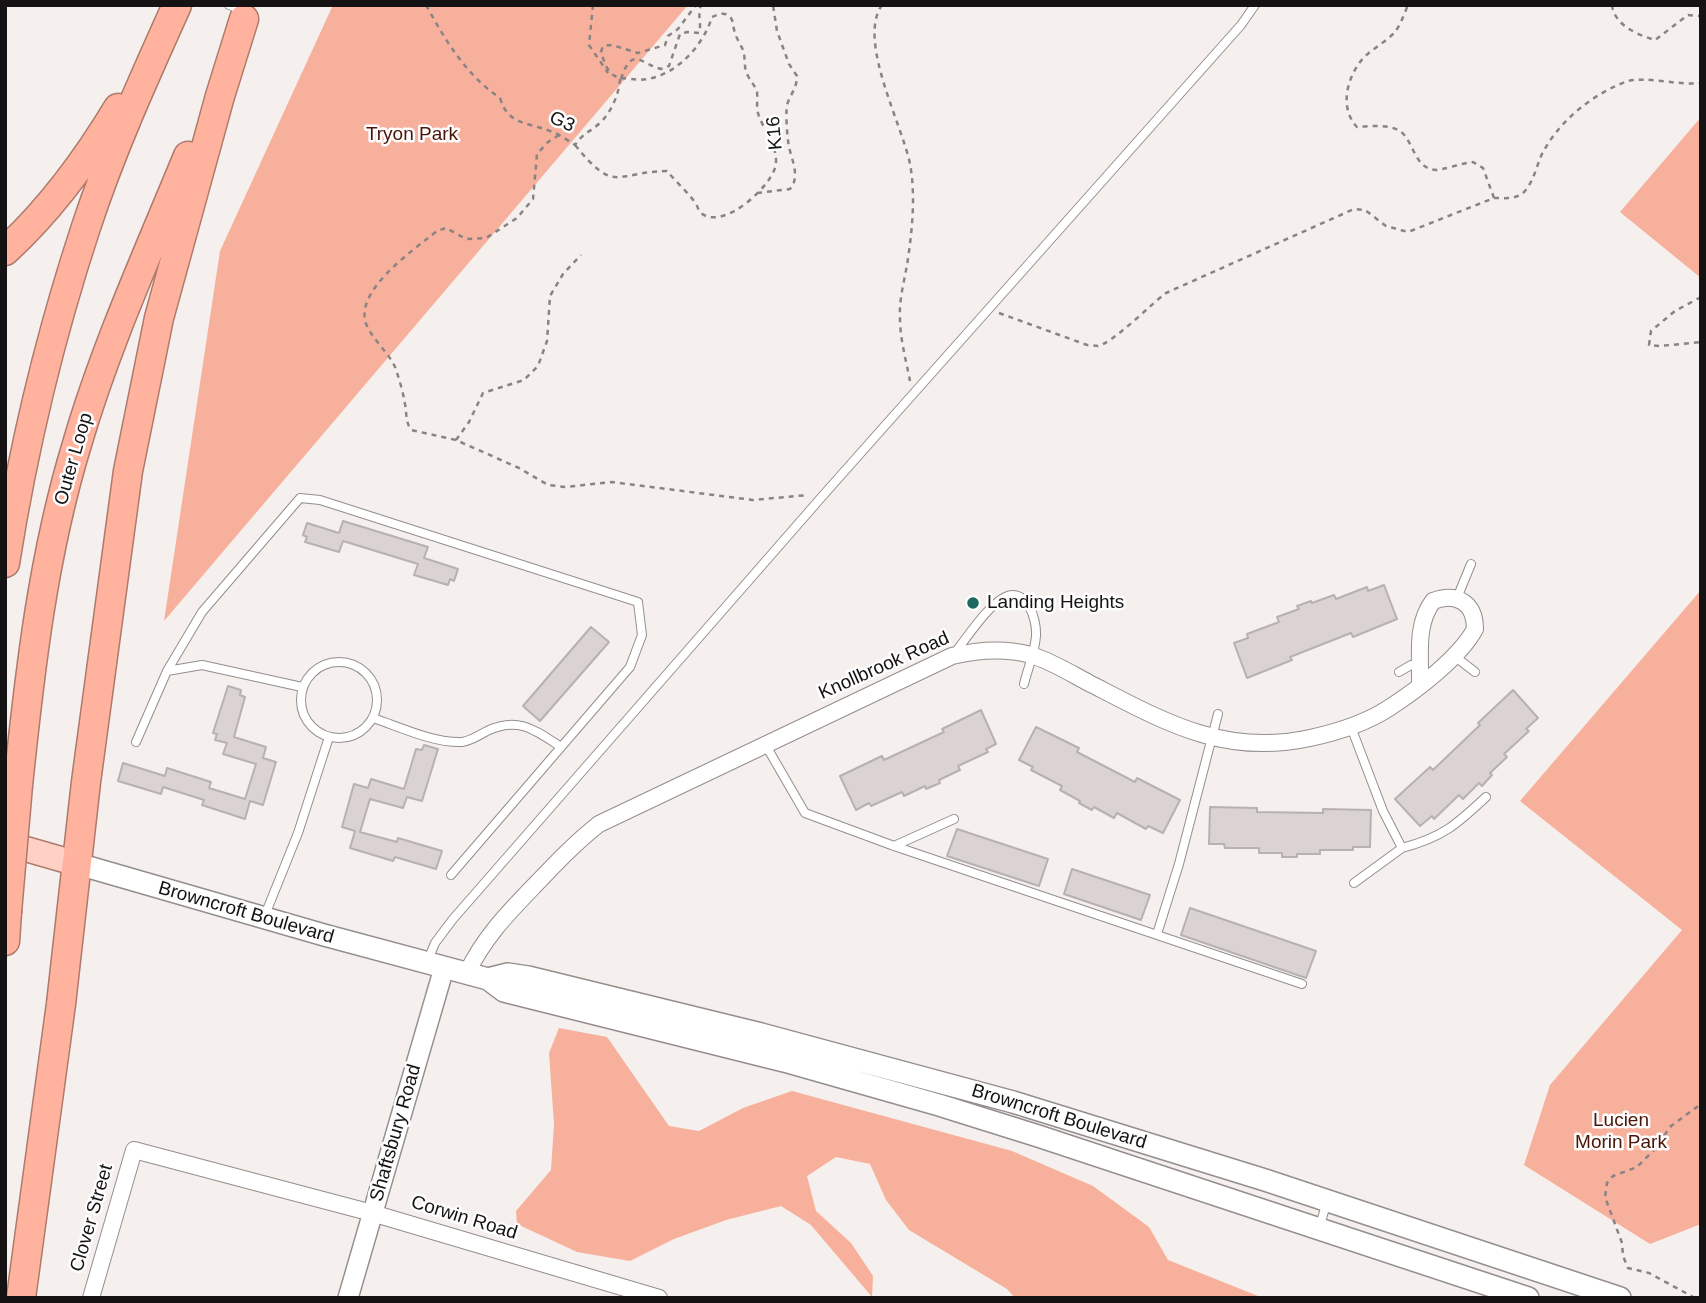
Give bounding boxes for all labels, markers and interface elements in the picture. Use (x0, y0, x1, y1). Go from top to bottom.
street label: G3 (546, 106, 578, 138)
street label: K16 (762, 115, 788, 151)
park label: Tryon Park (366, 124, 458, 146)
street label: Outer Loop (50, 410, 98, 508)
place label: Landing Heights (987, 592, 1124, 614)
marker: Landing Heights (965, 595, 981, 611)
street label: Knollbrook Road (815, 627, 953, 705)
street label: Browncroft Boulevard (156, 877, 336, 949)
street label: Shaftsbury Road (366, 1062, 426, 1204)
street label: Browncroft Boulevard (969, 1080, 1149, 1154)
park label: Lucien Morin Park (1575, 1110, 1667, 1154)
street label: Clover Street (66, 1162, 118, 1274)
street label: Corwin Road (408, 1191, 520, 1245)

